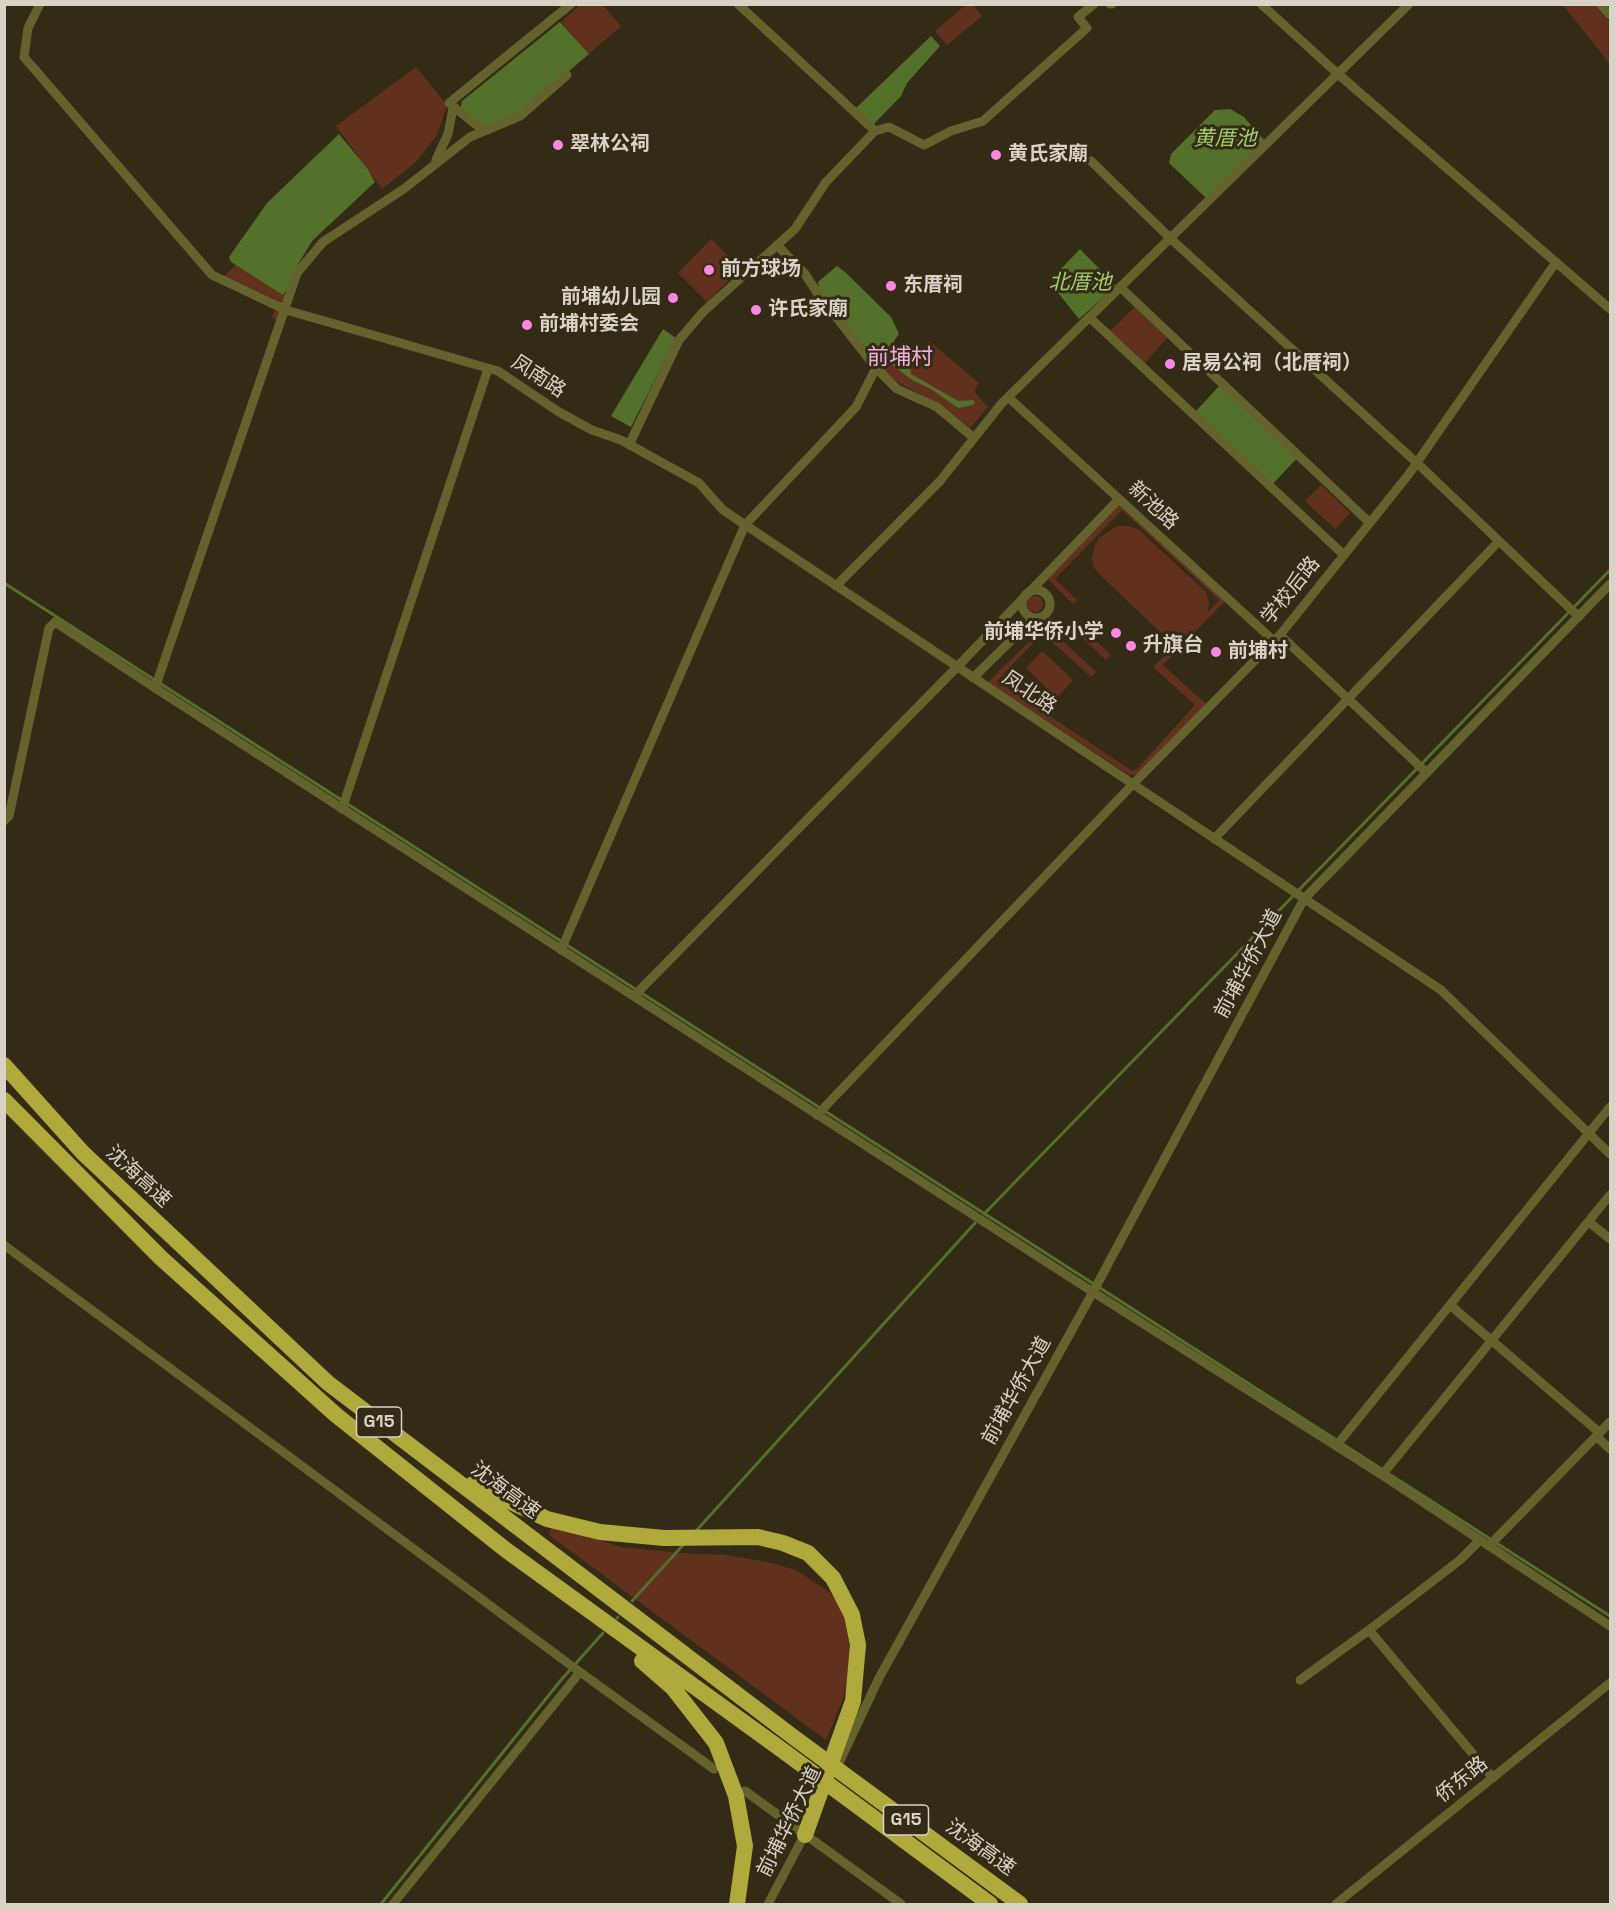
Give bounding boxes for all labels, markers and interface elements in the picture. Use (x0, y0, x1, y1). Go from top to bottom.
water label: 黄厝池 (1194, 126, 1256, 152)
place label: 翠林公祠 (570, 133, 650, 157)
marker: 翠林公祠 (551, 138, 565, 152)
place label: 黄氏家廟 (1008, 143, 1088, 167)
marker: 黄氏家廟 (989, 148, 1003, 162)
place label: 前方球场 (721, 258, 801, 282)
marker: 前方球场 (702, 263, 716, 277)
water label: 北厝池 (1049, 270, 1111, 296)
place label: 东厝祠 (903, 274, 963, 298)
marker: 东厝祠 (884, 279, 898, 293)
place label: 前埔幼儿园 (561, 286, 661, 310)
marker: 前埔幼儿园 (666, 291, 680, 305)
place label: 许氏家廟 (768, 298, 848, 322)
marker: 许氏家廟 (749, 303, 763, 317)
place label: 前埔村委会 (539, 313, 639, 337)
marker: 前埔村委会 (520, 318, 534, 332)
district label: 前埔村 (867, 345, 933, 371)
street label: 凤南路 (506, 351, 570, 403)
place label: 居易公祠（北厝祠） (1182, 352, 1362, 376)
marker: 居易公祠（北厝祠） (1163, 357, 1177, 371)
street label: 新池路 (1123, 477, 1183, 535)
street label: 学校后路 (1257, 552, 1325, 630)
place label: 前埔华侨小学 (984, 621, 1104, 645)
marker: 前埔华侨小学 (1109, 626, 1123, 640)
place label: 升旗台 (1143, 634, 1203, 658)
marker: 升旗台 (1124, 639, 1138, 653)
place label: 前埔村 (1228, 640, 1288, 664)
marker: 前埔村 (1209, 645, 1223, 659)
street label: 凤北路 (997, 666, 1061, 720)
street label: 前埔华侨大道 (1210, 905, 1288, 1023)
street label: 沈海高速 (101, 1141, 175, 1213)
street label: 前埔华侨大道 (977, 1333, 1057, 1449)
road number: G15 (356, 1407, 401, 1437)
street label: 沈海高速 (466, 1457, 544, 1525)
street label: 侨东路 (1431, 1752, 1493, 1808)
street label: 前埔华侨大道 (753, 1763, 827, 1881)
road number: G15 (884, 1805, 928, 1835)
street label: 沈海高速 (941, 1815, 1019, 1881)

